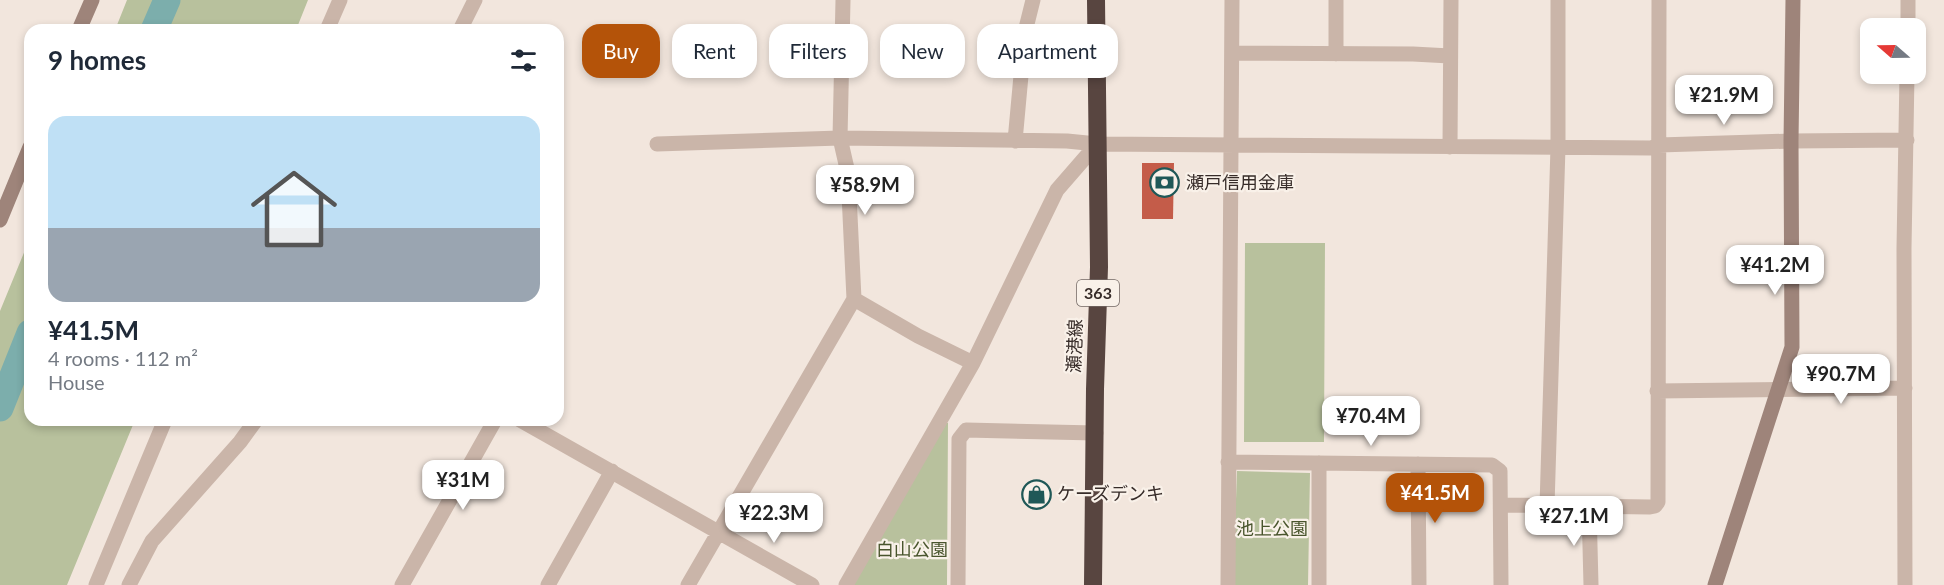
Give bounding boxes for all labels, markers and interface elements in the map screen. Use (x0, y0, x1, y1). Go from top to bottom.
north arrow (1860, 18, 1926, 84)
map controls (1860, 18, 1926, 84)
chip: Buy (582, 24, 660, 78)
chip: Rent (672, 24, 757, 78)
chip: Filters (769, 24, 868, 78)
chip: New (880, 24, 965, 78)
chip: Apartment (977, 24, 1118, 78)
text: 9 homes (48, 44, 146, 76)
icon: filters (507, 44, 540, 77)
pin: ¥21.9M (1675, 75, 1773, 126)
text: ¥21.9M (1689, 82, 1759, 106)
icon: home (240, 155, 348, 263)
pin: ¥58.9M (816, 165, 914, 216)
bank icon: 瀬戸信用金庫 (1149, 167, 1181, 199)
place label: 瀬戸信用金庫 (1186, 171, 1294, 193)
text: ¥58.9M (830, 172, 900, 196)
pin: ¥41.2M (1726, 245, 1824, 296)
text: ¥41.2M (1740, 252, 1810, 276)
road number: 363 (1077, 280, 1119, 306)
text: ¥41.5M (48, 314, 139, 346)
street label: 瀬港線 (1062, 319, 1086, 373)
text: 4 rooms · 112 m² (48, 346, 198, 370)
pin: ¥90.7M (1792, 354, 1890, 405)
text: ¥90.7M (1806, 361, 1876, 385)
text: House (48, 370, 105, 394)
pin: ¥70.4M (1322, 396, 1420, 447)
text: ¥70.4M (1336, 403, 1406, 427)
pin: ¥31M (427, 460, 499, 511)
text: ¥31M (436, 467, 490, 491)
pin: ¥41.5M (1386, 473, 1484, 524)
shop icon: ケーズデンキ (1020, 478, 1052, 510)
text: ¥41.5M (1400, 480, 1470, 504)
place label: ケーズデンキ (1057, 482, 1164, 504)
pin: ¥22.3M (725, 493, 823, 544)
pin: ¥27.1M (1525, 496, 1623, 547)
text: ¥22.3M (739, 500, 809, 524)
text: ¥27.1M (1539, 503, 1609, 527)
park label: 池上公園 (1236, 517, 1308, 539)
park label: 白山公園 (876, 538, 948, 560)

